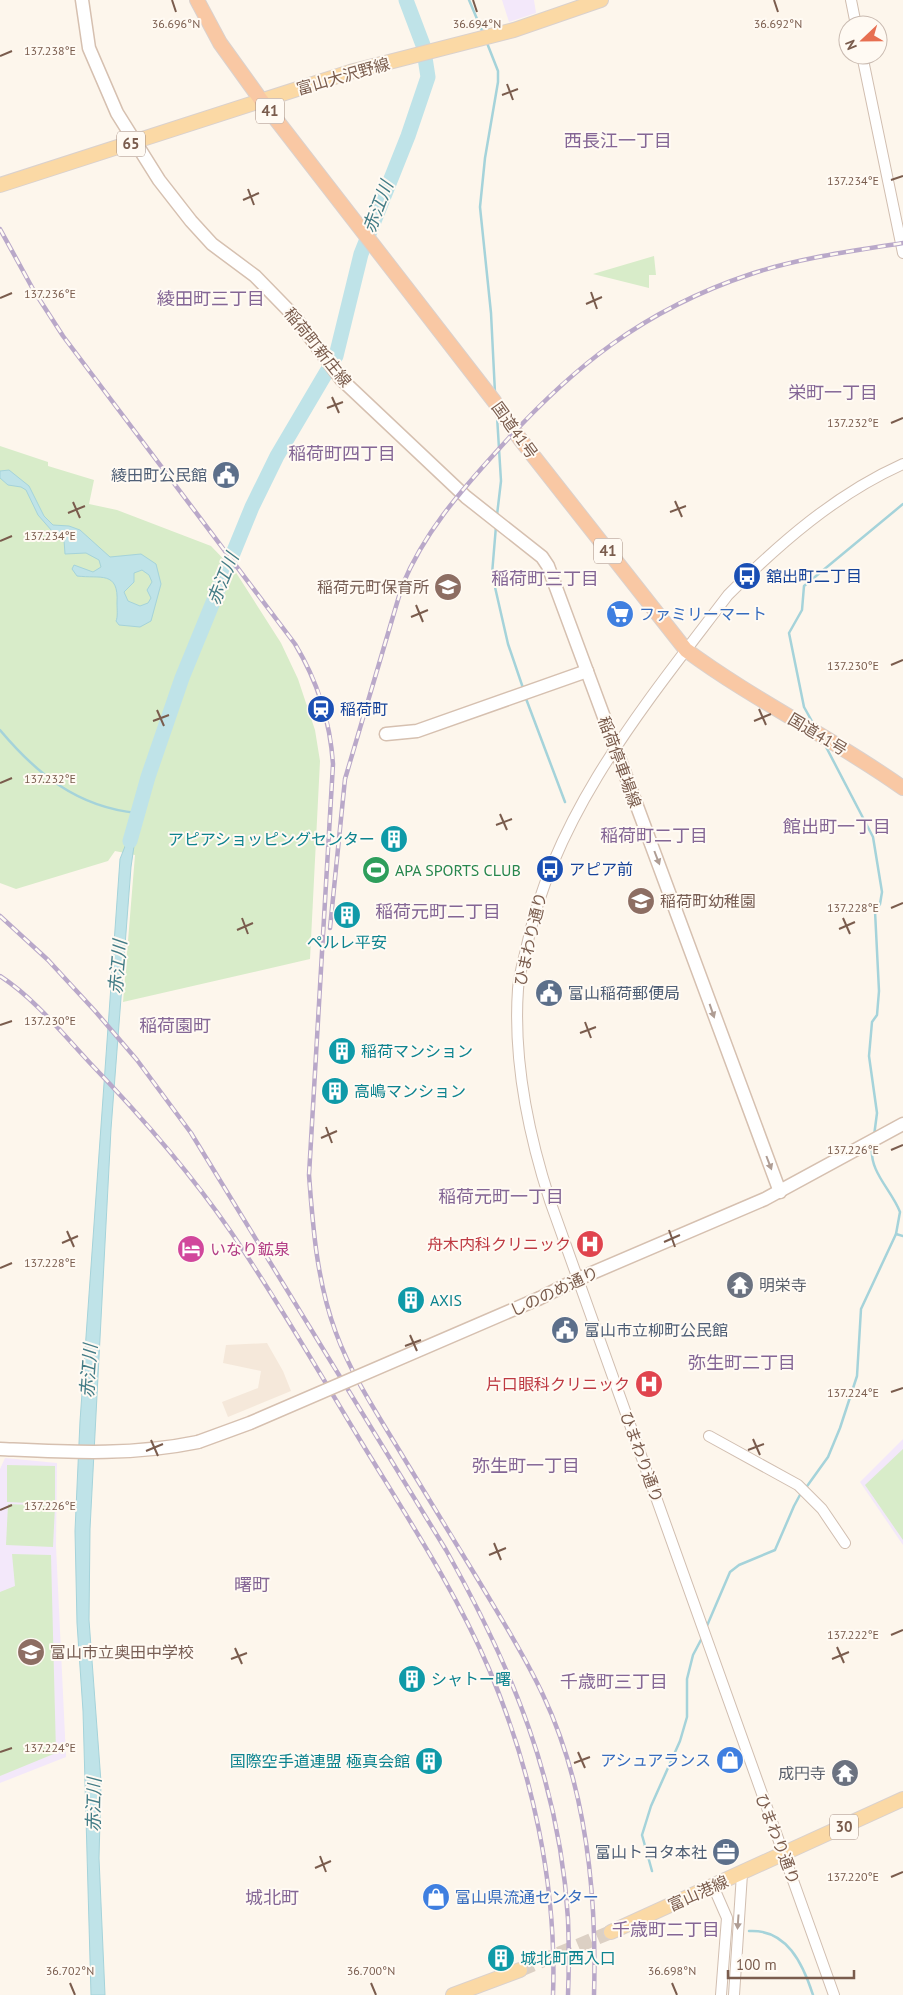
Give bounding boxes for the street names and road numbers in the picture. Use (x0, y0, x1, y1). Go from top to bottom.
street label: 富山大沢野線 (294, 53, 392, 99)
road number: 41 (256, 98, 284, 124)
road number: 65 (117, 132, 145, 156)
street label: 稲荷町新庄線 (280, 303, 356, 391)
street label: 国道41号 (488, 398, 542, 462)
road number: 41 (594, 538, 622, 564)
street label: 国道41号 (785, 709, 851, 759)
street label: 稲荷停車場線 (594, 713, 646, 811)
street label: ひまわり通り (509, 890, 551, 988)
street label: しののめ通り (506, 1262, 602, 1320)
street label: ひまわり通り (616, 1408, 668, 1506)
street label: ひまわり通り (751, 1791, 805, 1887)
road number: 30 (830, 1814, 858, 1840)
street label: 富山港線 (665, 1871, 731, 1915)

